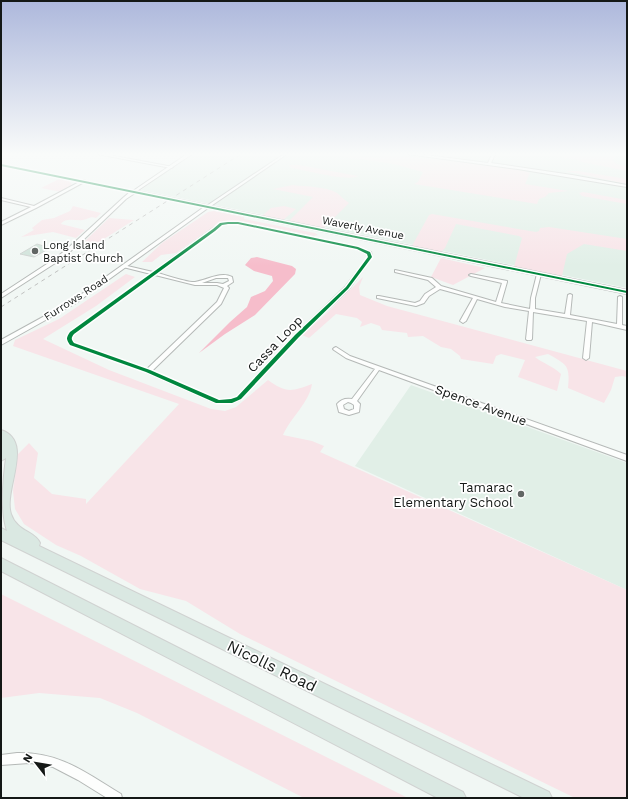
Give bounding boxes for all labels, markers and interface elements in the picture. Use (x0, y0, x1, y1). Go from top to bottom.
street label: Waverly Avenue (321, 214, 405, 242)
place label: Long Island Baptist Church (43, 239, 123, 265)
marker: Long Island Baptist Church (30, 246, 40, 256)
street label: Furrows Road (42, 272, 110, 324)
street label: Cassa Loop (244, 313, 306, 375)
street label: Spence Avenue (433, 381, 529, 429)
place label: Tamarac Elementary School (393, 480, 513, 510)
marker: Tamarac Elementary School (516, 489, 526, 499)
street label: Nicolls Road (224, 636, 320, 696)
north arrow (16, 743, 56, 783)
text: N (20, 751, 36, 765)

